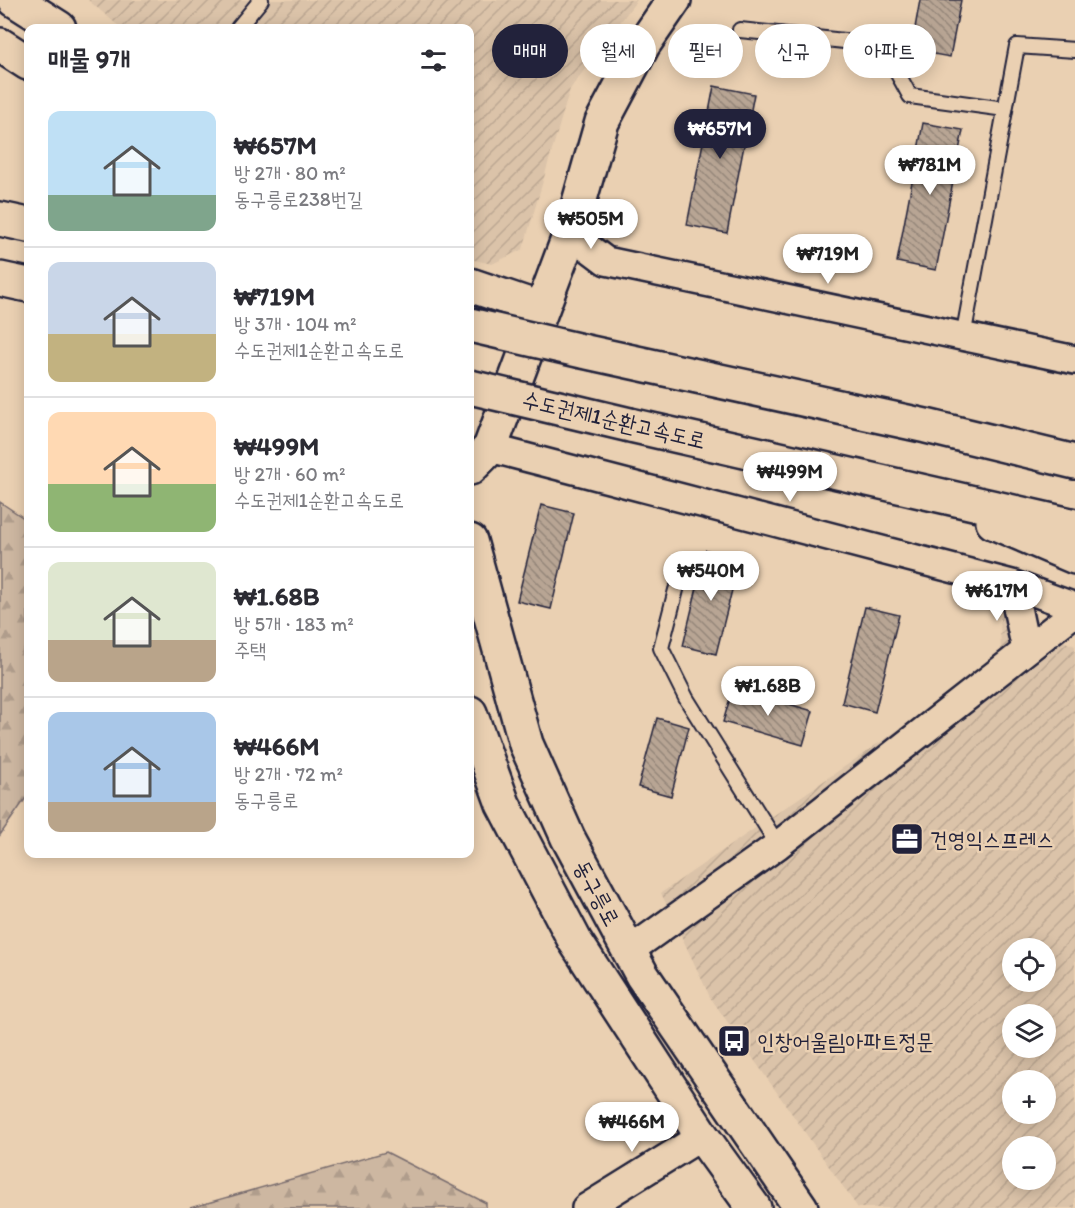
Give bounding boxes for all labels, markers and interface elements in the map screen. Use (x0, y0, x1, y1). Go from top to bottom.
chip: 매매 (492, 24, 568, 78)
chip: 월세 (580, 24, 656, 78)
chip: 필터 (668, 24, 743, 78)
chip: 신규 (755, 24, 831, 78)
chip: 아파트 (843, 24, 936, 78)
text: 매물 9개 (48, 43, 130, 75)
icon: filters (417, 44, 450, 77)
pin: ₩657M (678, 109, 762, 160)
text: ₩657M (688, 116, 752, 140)
text: ₩657M (234, 129, 317, 161)
icon: home (96, 135, 168, 207)
pin: ₩781M (888, 145, 972, 196)
text: ₩781M (899, 152, 961, 176)
text: 방 2개 · 80 m² (234, 161, 346, 185)
text: 동구릉로238번길 (234, 187, 363, 211)
pin: ₩505M (549, 199, 633, 250)
text: ₩505M (558, 206, 624, 230)
pin: ₩719M (786, 234, 870, 285)
text: ₩719M (797, 241, 859, 265)
text: ₩719M (234, 280, 315, 312)
icon: home (96, 286, 168, 358)
text: 방 3개 · 104 m² (234, 312, 357, 336)
text: 수도권제1순환고속도로 (234, 338, 404, 362)
street label: 수도권제1순환고속도로 (520, 386, 708, 454)
text: ₩499M (234, 430, 320, 462)
icon: home (96, 436, 168, 508)
pin: ₩499M (748, 452, 832, 503)
text: ₩499M (757, 459, 823, 483)
text: 방 2개 · 60 m² (234, 462, 345, 486)
text: 수도권제1순환고속도로 (234, 488, 404, 512)
pin: ₩540M (669, 551, 753, 602)
text: ₩540M (677, 558, 745, 582)
pin: ₩617M (955, 571, 1039, 622)
text: ₩617M (966, 578, 1028, 602)
text: ₩1.68B (234, 580, 320, 612)
icon: home (96, 586, 168, 658)
text: 방 5개 · 183 m² (234, 612, 354, 636)
text: 주택 (234, 638, 266, 662)
pin: ₩1.68B (719, 666, 817, 717)
text: ₩1.68B (735, 673, 801, 697)
text: ₩466M (234, 730, 320, 762)
icon: home (96, 736, 168, 808)
text: 방 2개 · 72 m² (234, 762, 343, 786)
text: 동구릉로 (234, 788, 298, 812)
office icon: 건영익스프레스 (889, 821, 925, 857)
place label: 건영익스프레스 (930, 826, 1054, 853)
street label: 동구릉로 (568, 855, 626, 931)
map controls (1002, 938, 1056, 1190)
button: locate (1002, 938, 1056, 992)
button: layers (1002, 1004, 1056, 1058)
bus stop icon: 인창어울림아파트정문 (716, 1023, 752, 1059)
place label: 인창어울림아파트정문 (757, 1028, 934, 1055)
button: + (1002, 1070, 1056, 1124)
pin: ₩466M (590, 1102, 674, 1153)
text: ₩466M (599, 1109, 665, 1133)
button: − (1002, 1136, 1056, 1190)

